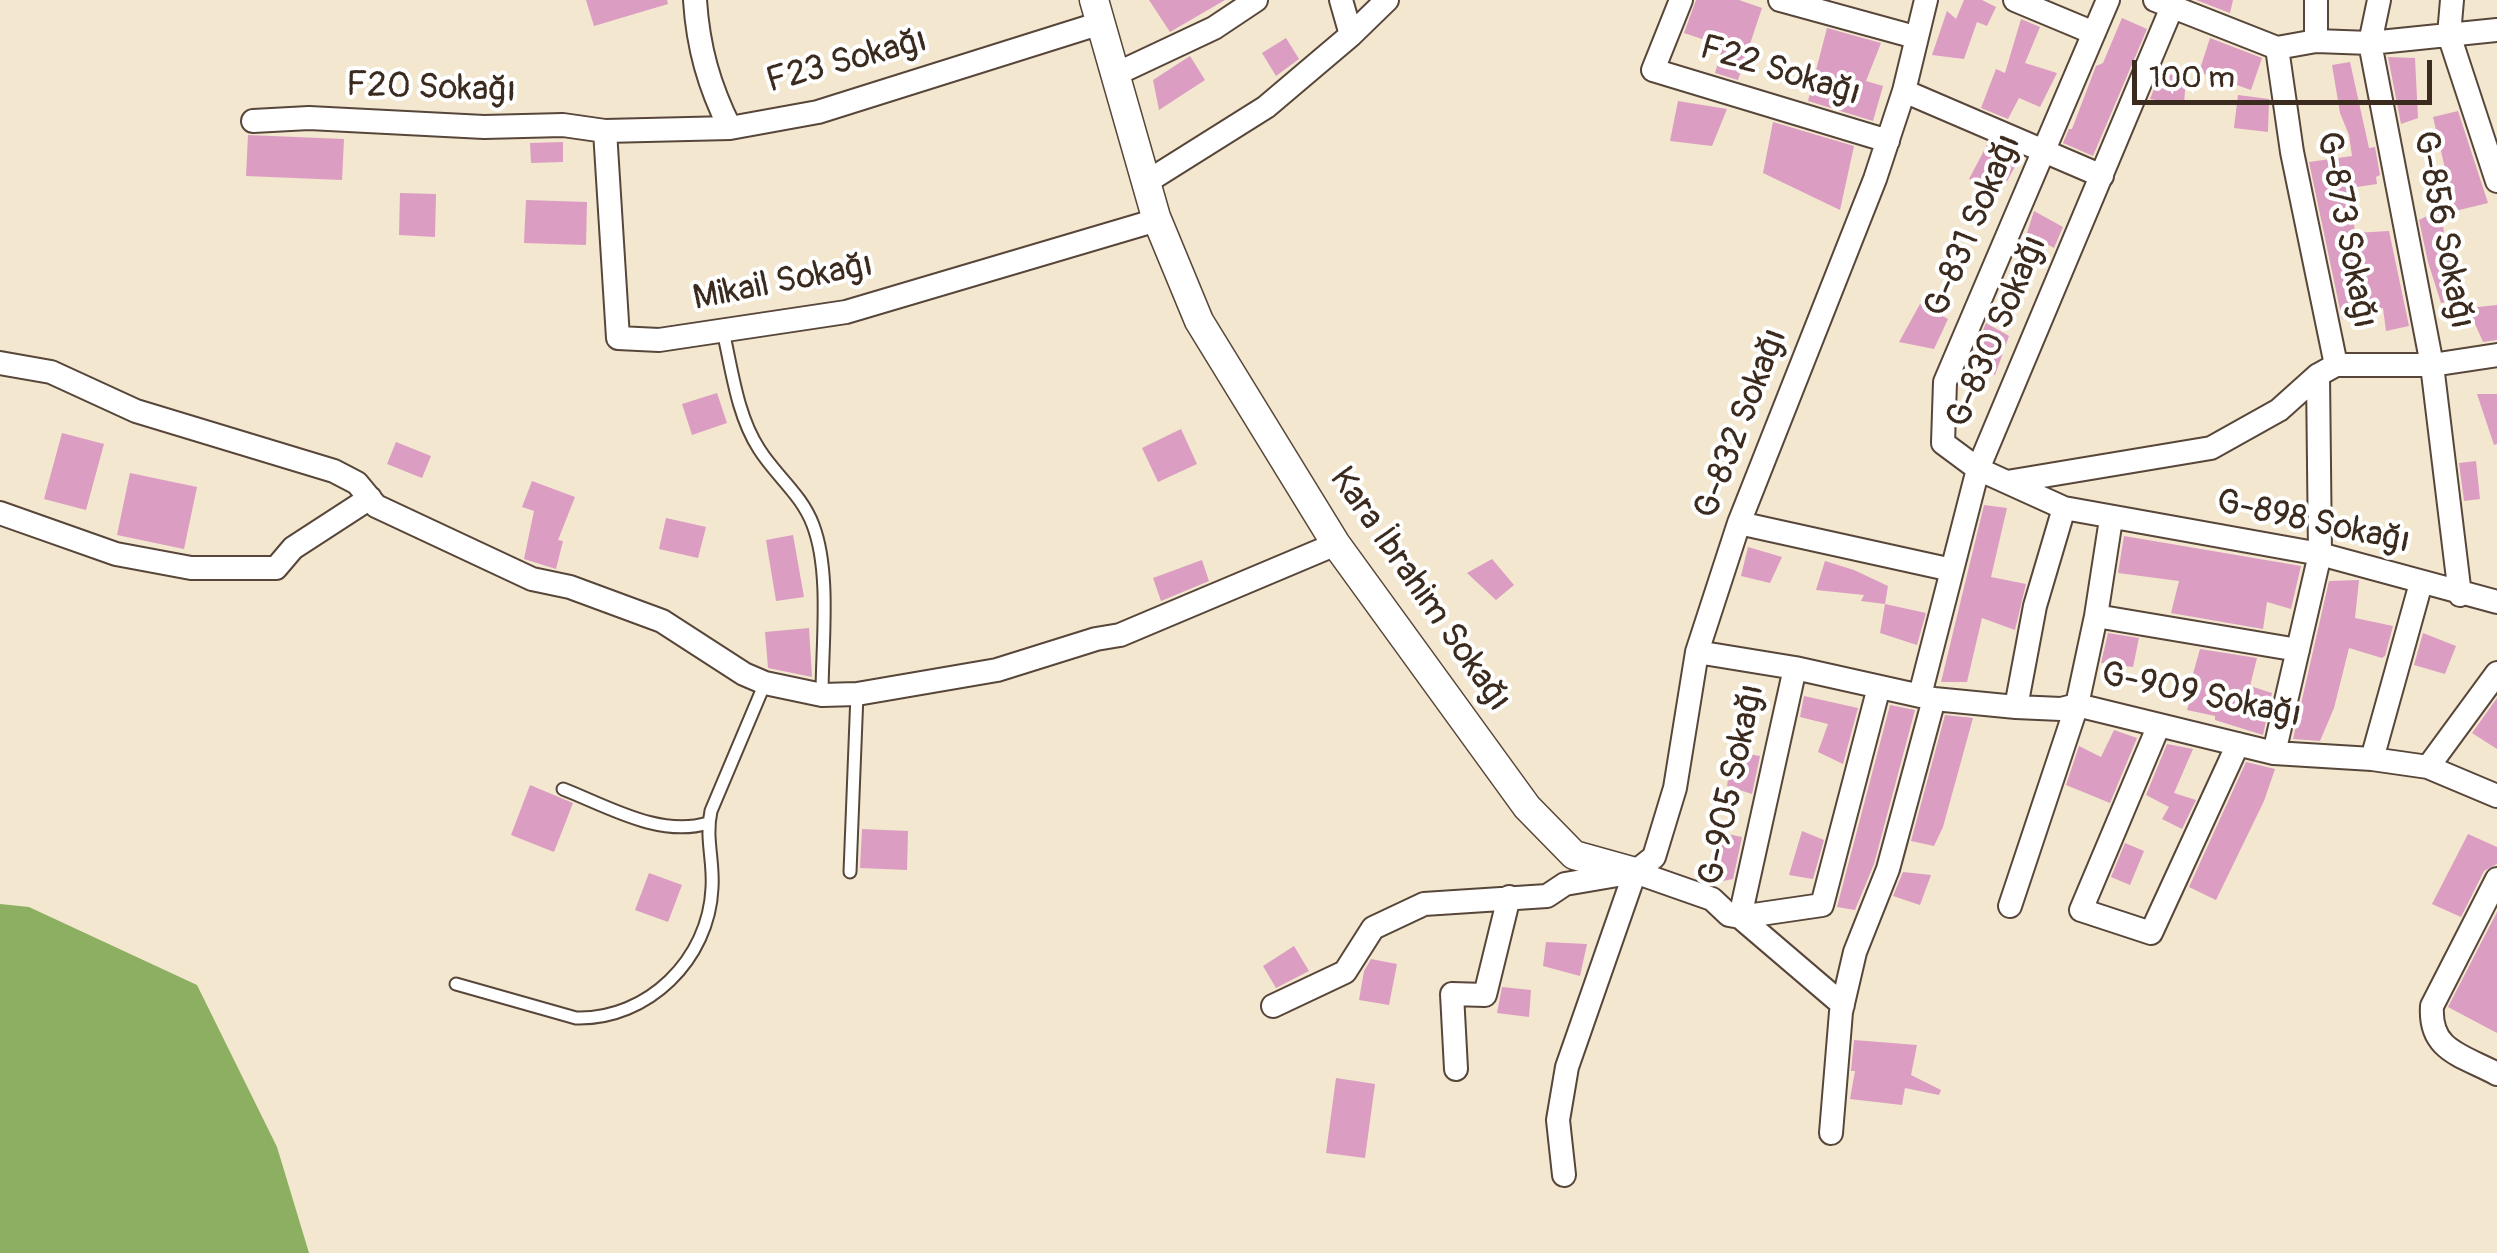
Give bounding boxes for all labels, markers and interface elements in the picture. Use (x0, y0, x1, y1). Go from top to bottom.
street label: F23 Sokağı (762, 20, 932, 104)
street label: F22 Sokağı (1695, 28, 1865, 116)
scale bar (2137, 40, 2437, 102)
text: 100 m (2149, 59, 2235, 96)
street label: F20 Sokağı (345, 65, 517, 113)
street label: G-831 Sokağı (1917, 128, 2031, 324)
street label: G-873 Sokağı (2305, 128, 2385, 332)
street label: G-856 Sokağı (2402, 128, 2482, 332)
street label: G-830 Sokağı (1939, 230, 2057, 434)
street label: Mikail Sokağı (690, 245, 876, 321)
street label: G-832 Sokağı (1687, 323, 1797, 525)
street label: Kara İbrahim Sokağı (1319, 460, 1519, 720)
street label: G-898 Sokağı (2212, 482, 2414, 564)
street label: G-909 Sokağı (2097, 654, 2305, 738)
street label: G-905 Sokağı (1691, 681, 1775, 889)

